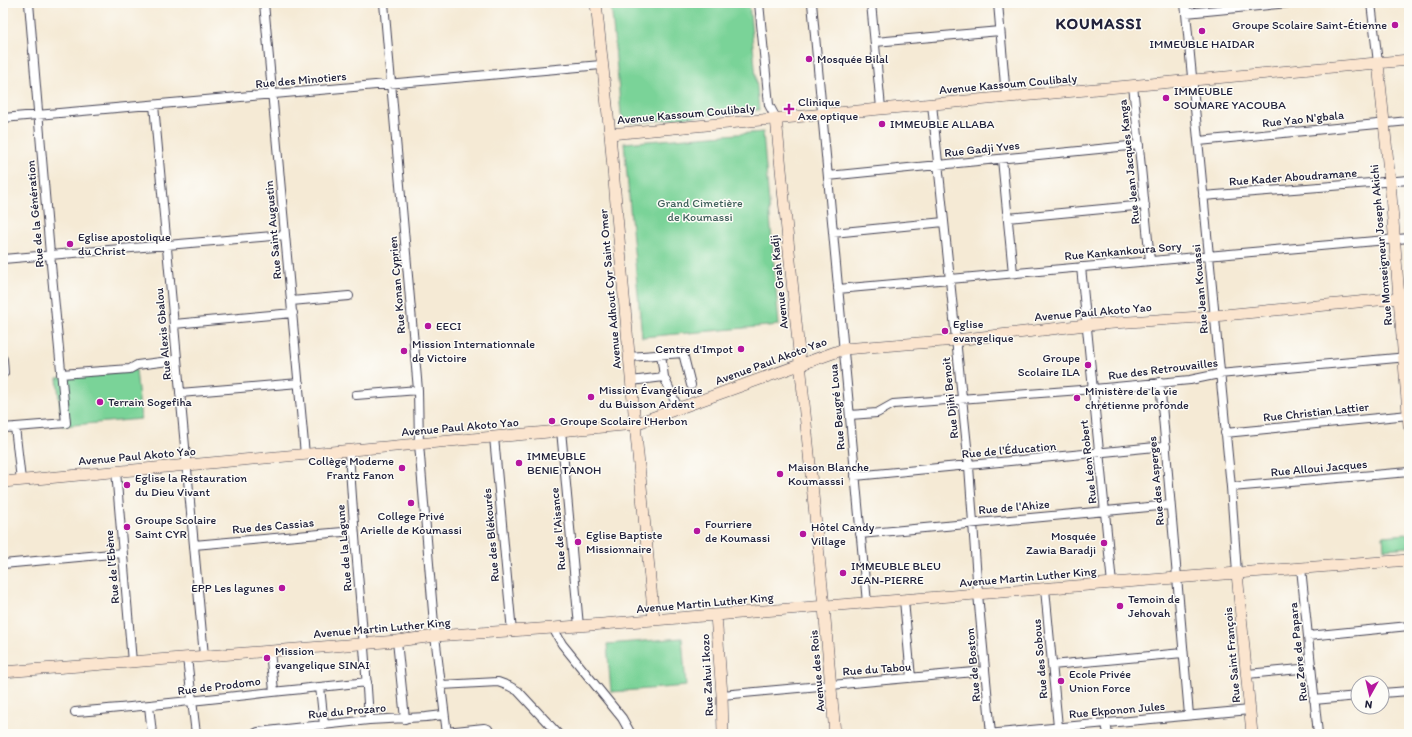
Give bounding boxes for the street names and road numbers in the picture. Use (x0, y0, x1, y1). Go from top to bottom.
street label: Rue des Minotiers (255, 69, 347, 91)
street label: Avenue Kassoum Coulibaly (938, 71, 1078, 97)
street label: Rue Jean Jacques Kanga (1115, 98, 1143, 225)
street label: Avenue Kassoum Coulibaly (616, 101, 756, 127)
street label: Rue Yao N'gbala (1261, 108, 1345, 130)
street label: Rue Gadji Yves (944, 138, 1020, 160)
street label: Rue de la Génération (23, 160, 47, 268)
street label: Rue Monseigneur Joseph Akichi (1367, 164, 1395, 326)
street label: Rue Kader Aboudramane (1229, 166, 1358, 188)
street label: Rue Saint Augustin (262, 180, 284, 280)
street label: Avenue Adhout Cyr Saint Omer (596, 208, 624, 370)
street label: Avenue Grah Kadji (767, 234, 791, 330)
street label: Rue Konan Cyprien (386, 235, 408, 334)
street label: Rue Kankankoura Sory (1064, 239, 1183, 263)
street label: Rue Jean Kouassi (1189, 244, 1211, 334)
street label: Rue Alexis Gbalou (152, 287, 174, 381)
street label: Avenue Paul Akoto Yao (1034, 300, 1152, 324)
street label: Avenue Paul Akoto Yao (713, 334, 829, 388)
street label: Rue des Retrouvailles (1107, 355, 1219, 383)
street label: Rue Djihi Benoit (939, 356, 961, 439)
street label: Rue Beugré Loua (826, 363, 848, 451)
street label: Rue Christian Lattier (1262, 399, 1370, 425)
street label: Avenue Paul Akoto Yao (401, 415, 519, 439)
street label: Rue Léon Robert (1077, 419, 1099, 505)
street label: Rue des Asperges (1145, 436, 1167, 526)
street label: Rue de l'Éducation (961, 439, 1057, 461)
street label: Avenue Paul Akoto Yao (78, 444, 196, 468)
street label: Rue Alloui Jacques (1270, 457, 1368, 479)
street label: Rue de l'Aisance (547, 487, 569, 571)
street label: Rue des Blékourés (480, 488, 502, 582)
street label: Rue de l'Ahize (978, 497, 1050, 517)
street label: Rue de la Lagune (333, 504, 355, 592)
street label: Rue des Cassias (231, 515, 315, 537)
street label: Rue de l'Ebène (102, 529, 122, 605)
street label: Avenue Martin Luther King (959, 564, 1098, 590)
street label: Avenue Martin Luther King (636, 590, 775, 616)
street label: Rue Zere de Papara (1286, 602, 1310, 702)
street label: Rue Saint François (1221, 607, 1243, 703)
street label: Avenue Martin Luther King (313, 615, 452, 641)
street label: Rue des Sobous (1030, 619, 1050, 699)
street label: Rue de Boston (963, 627, 983, 702)
street label: Avenue des Rois (806, 629, 828, 713)
street label: Rue Zahui Ikozo (698, 633, 716, 717)
street label: Rue du Tabou (842, 660, 912, 678)
street label: Rue de Prodomo (177, 674, 261, 698)
street label: Rue Ekponon Jules (1068, 699, 1166, 721)
street label: Rue du Prozaro (307, 701, 387, 721)

